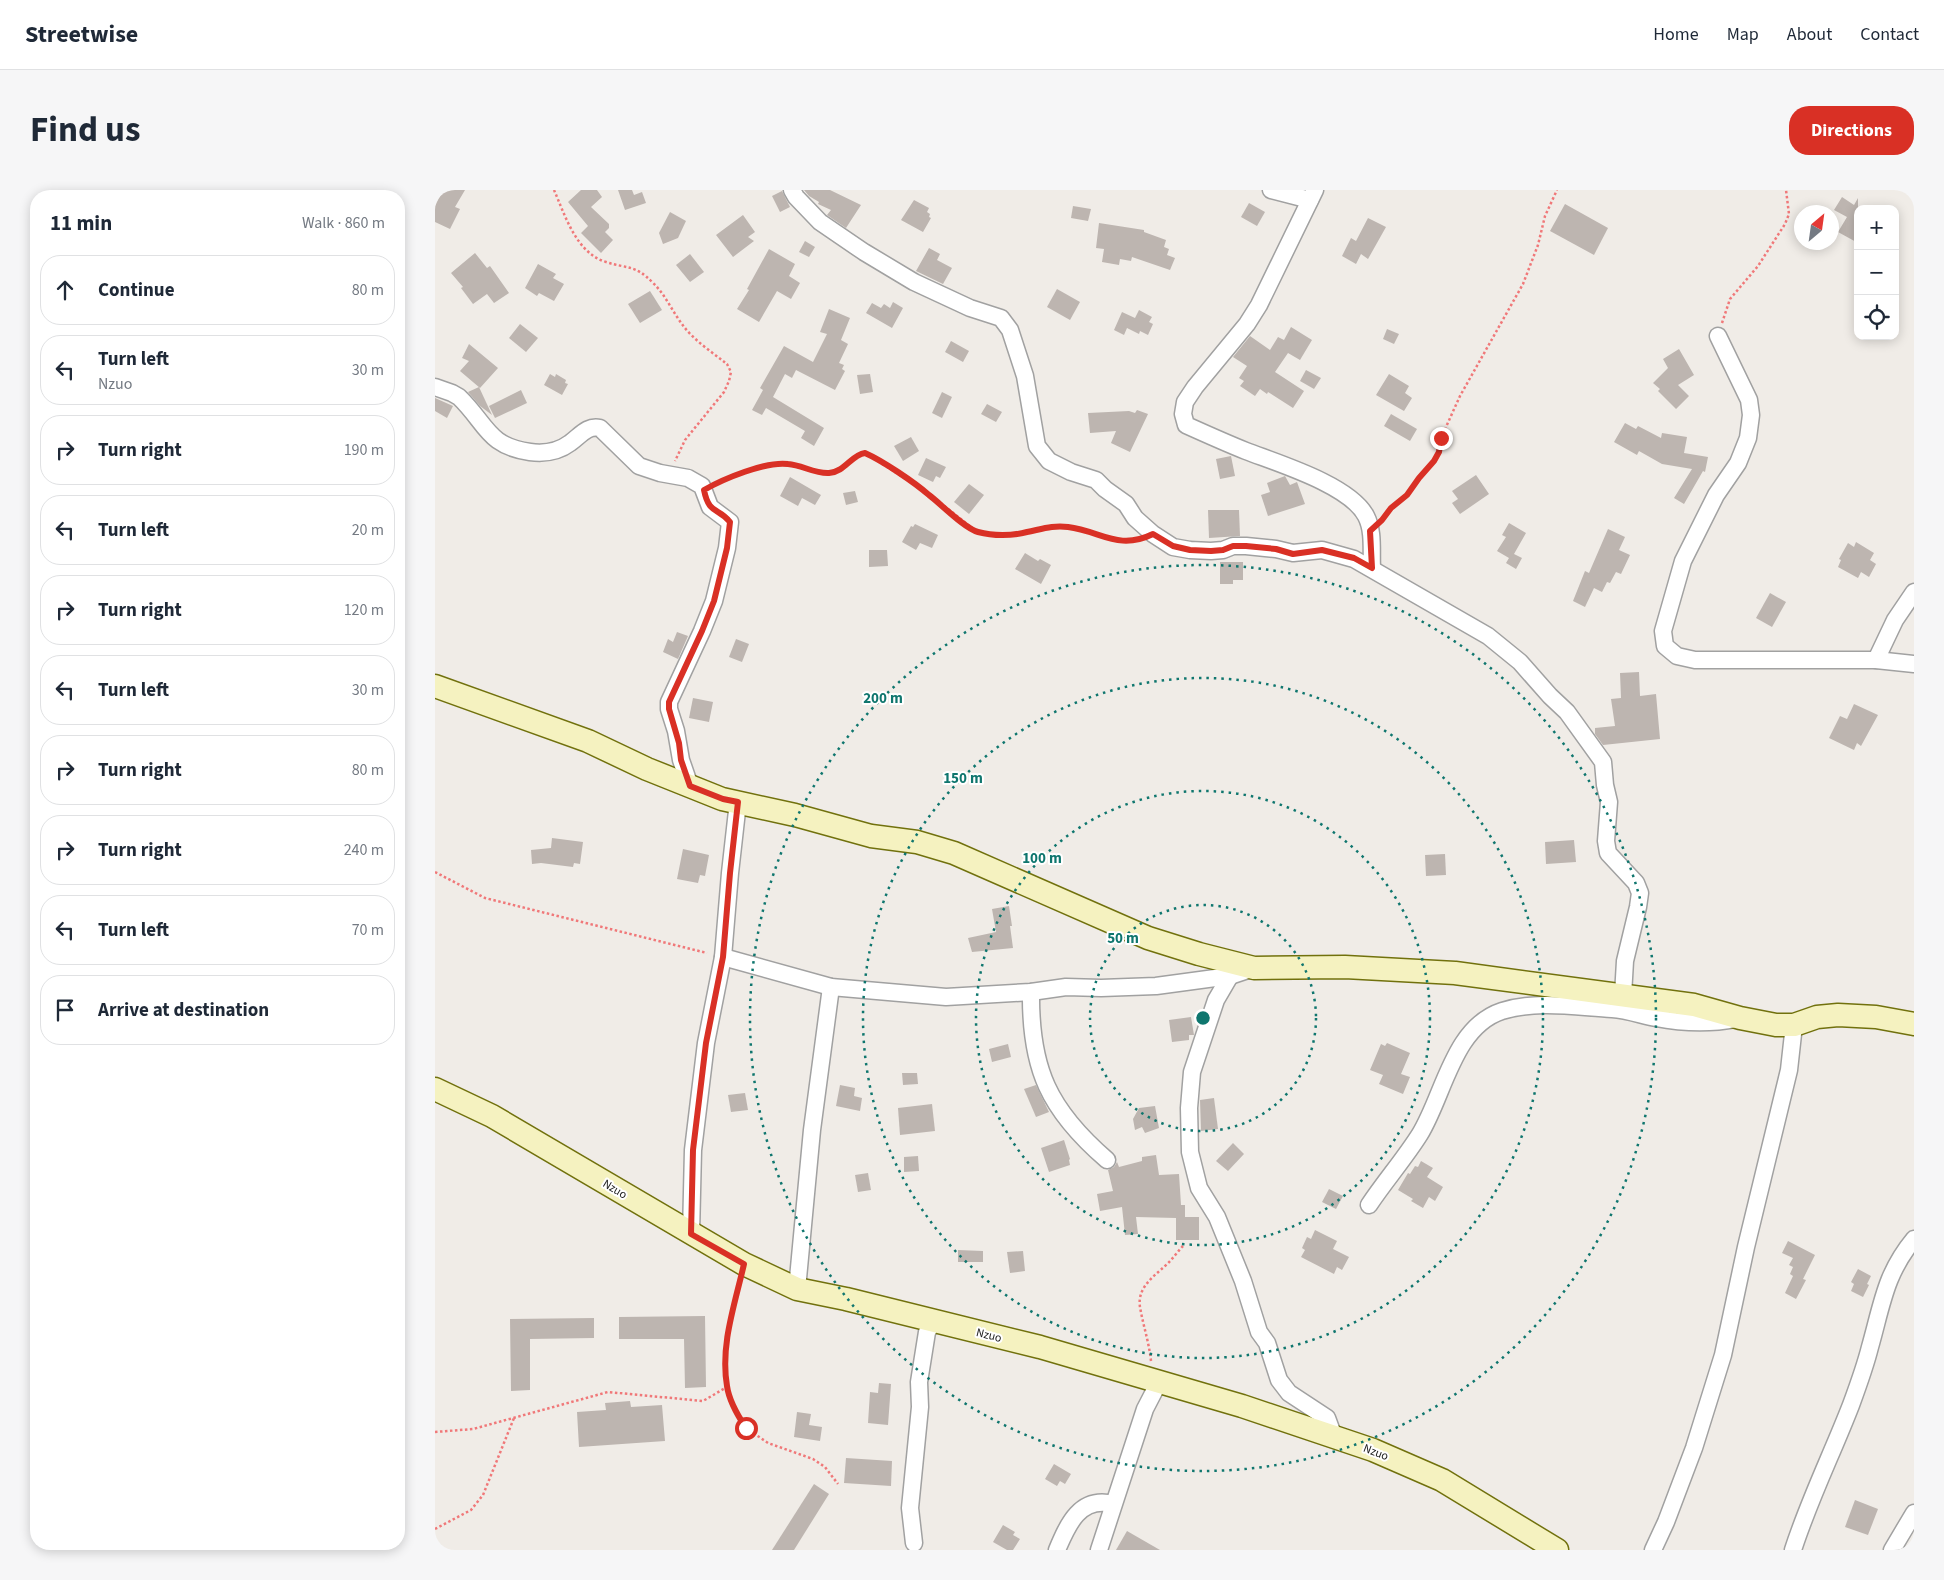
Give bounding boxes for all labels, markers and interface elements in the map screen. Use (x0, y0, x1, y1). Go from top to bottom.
text: Streetwise (25, 17, 138, 52)
text: Home (1653, 22, 1699, 47)
text: Map (1727, 22, 1759, 47)
text: About (1787, 22, 1832, 47)
text: Contact (1860, 22, 1919, 47)
text: Find us (30, 105, 140, 155)
button: Directions (1789, 106, 1914, 155)
north arrow (1794, 205, 1839, 250)
map controls (1854, 205, 1899, 340)
button: + (1854, 205, 1899, 250)
text: 11 min (50, 208, 112, 238)
text: Walk · 860 m (302, 212, 385, 234)
button: − (1854, 250, 1899, 295)
icon: ahead (51, 276, 79, 304)
text: Continue (98, 277, 175, 304)
text: 80 m (352, 279, 384, 301)
button: locate (1854, 295, 1899, 340)
text: Turn left (98, 346, 169, 373)
icon: left (51, 356, 79, 384)
text: 30 m (352, 359, 384, 381)
text: Nzuo (98, 373, 132, 395)
route end (1430, 427, 1453, 450)
icon: right (51, 436, 79, 464)
text: Turn right (98, 437, 182, 464)
text: 190 m (344, 439, 384, 461)
icon: left (51, 516, 79, 544)
text: Turn left (98, 517, 169, 544)
text: 20 m (352, 519, 384, 541)
icon: right (51, 596, 79, 624)
text: Turn right (98, 597, 182, 624)
text: 120 m (344, 599, 384, 621)
icon: left (51, 676, 79, 704)
text: Turn left (98, 677, 169, 704)
text: 30 m (352, 679, 384, 701)
text: 200 m (863, 688, 903, 709)
icon: right (51, 756, 79, 784)
text: Turn right (98, 757, 182, 784)
text: 80 m (352, 759, 384, 781)
text: 150 m (943, 768, 983, 789)
icon: right (51, 836, 79, 864)
text: Turn right (98, 837, 182, 864)
text: 240 m (344, 839, 384, 861)
text: 100 m (1022, 848, 1062, 869)
icon: left (51, 916, 79, 944)
text: Turn left (98, 917, 169, 944)
text: 70 m (352, 919, 384, 941)
text: 50 m (1107, 928, 1139, 949)
icon: arrive (51, 996, 79, 1024)
text: Arrive at destination (98, 997, 269, 1024)
centre of rings (1194, 1009, 1212, 1027)
street label: Nzuo (599, 1176, 630, 1203)
street label: Nzuo (974, 1324, 1003, 1347)
route start (735, 1417, 758, 1440)
street label: Nzuo (1361, 1440, 1391, 1465)

